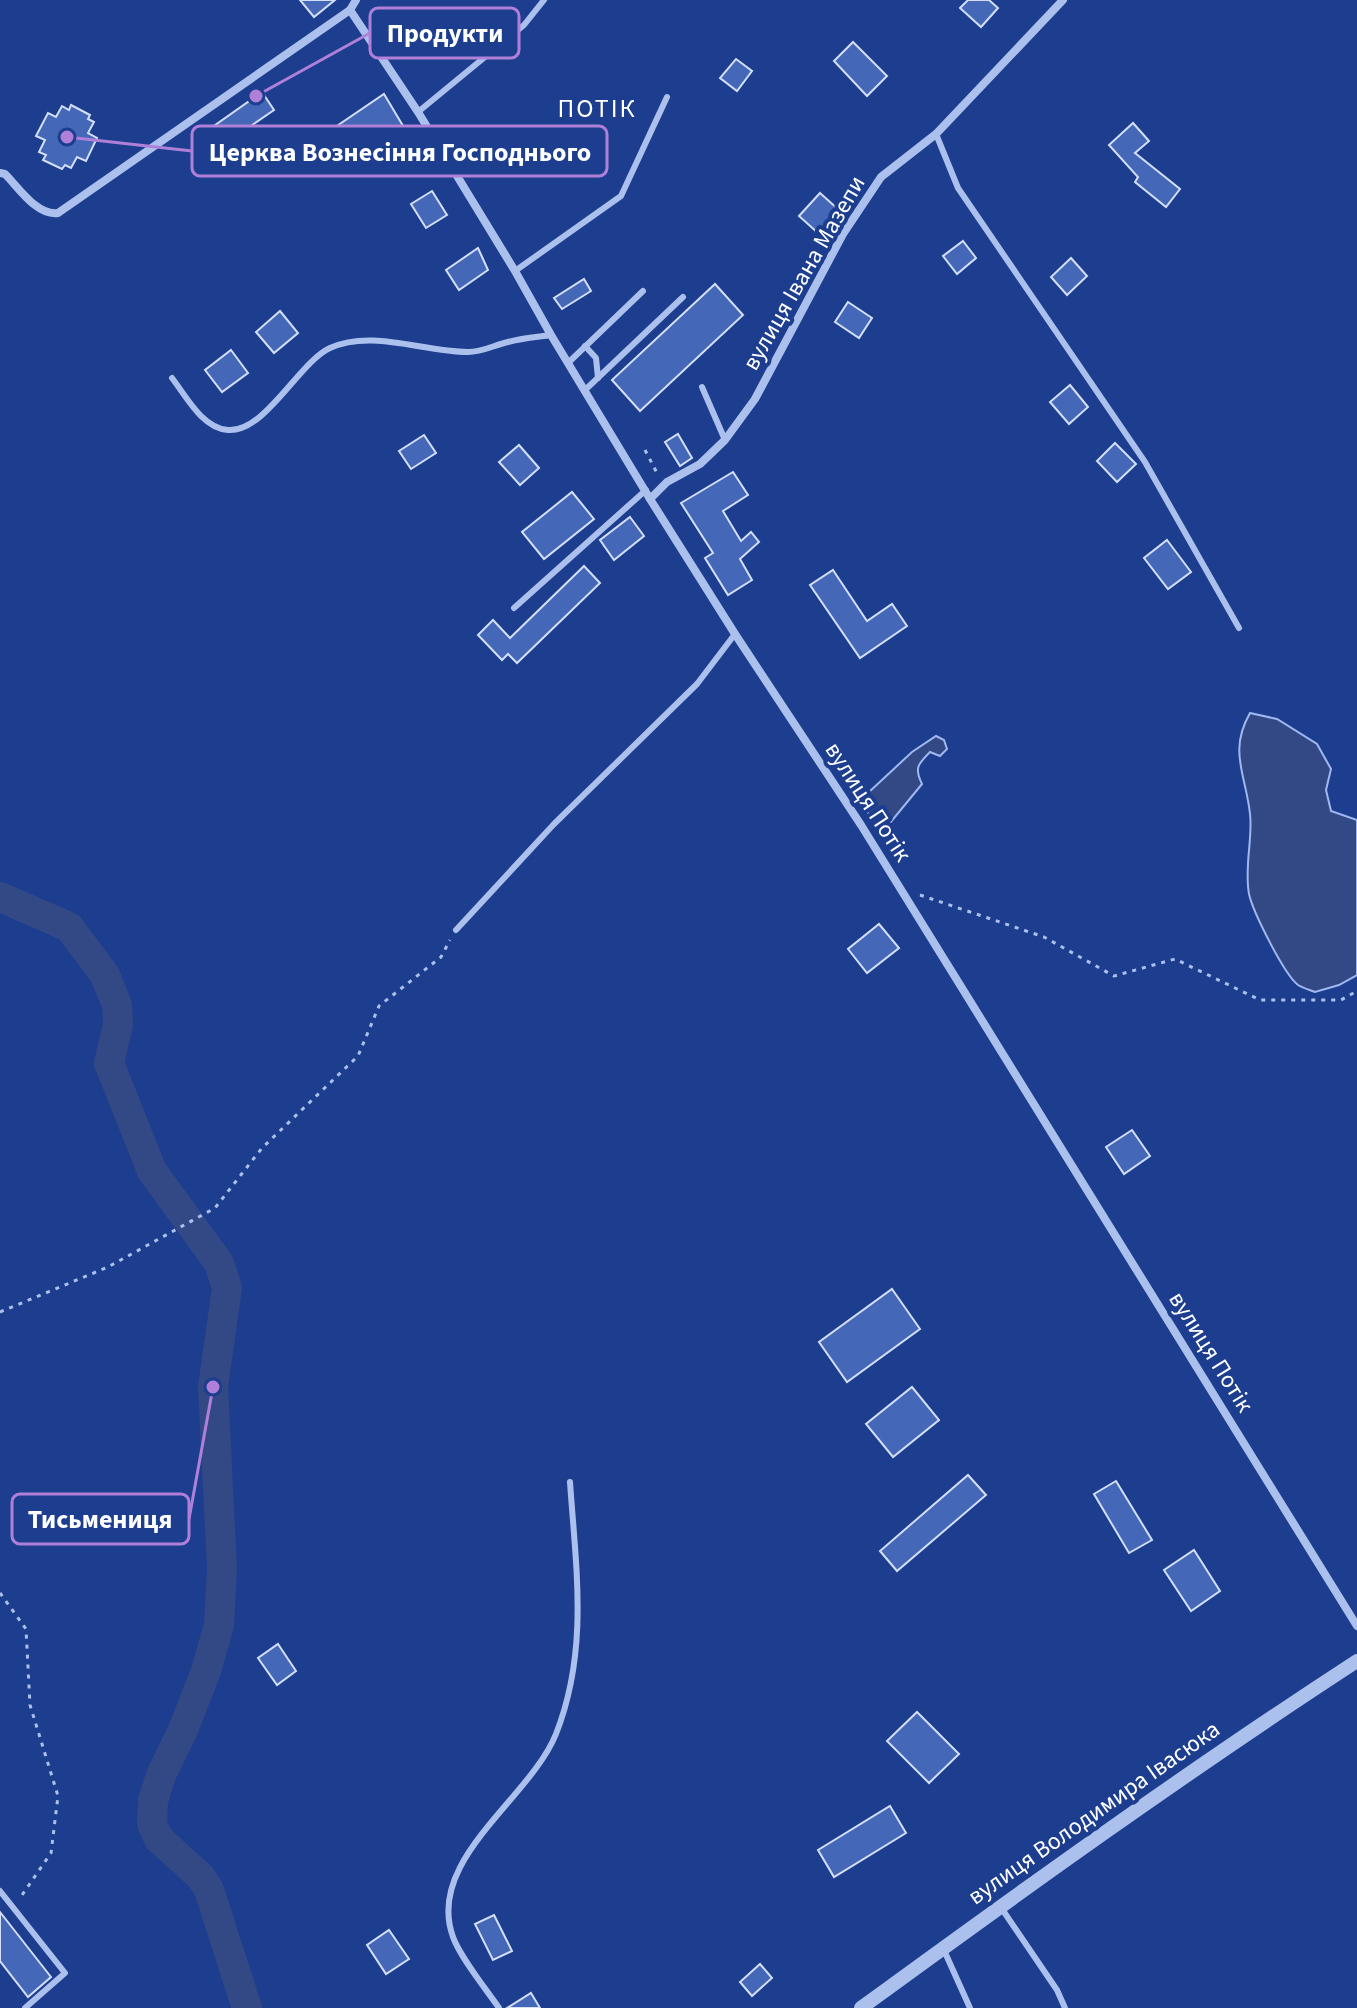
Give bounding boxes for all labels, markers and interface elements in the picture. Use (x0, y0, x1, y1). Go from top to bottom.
callout: Продукти (370, 8, 519, 58)
text: Продукти (387, 15, 503, 52)
district label: ПОТІК (557, 90, 637, 127)
callout: Церква Вознесіння Господнього (192, 126, 607, 176)
text: Церква Вознесіння Господнього (209, 134, 591, 171)
street label: вулиця Івана Мазепи (734, 169, 874, 377)
street label: вулиця Потік (816, 735, 920, 869)
street label: вулиця Потік (1160, 1285, 1262, 1419)
callout: Тисьмениця (12, 1494, 189, 1544)
text: Тисьмениця (28, 1501, 172, 1538)
street label: вулиця Володимира Івасюка (961, 1712, 1227, 1914)

